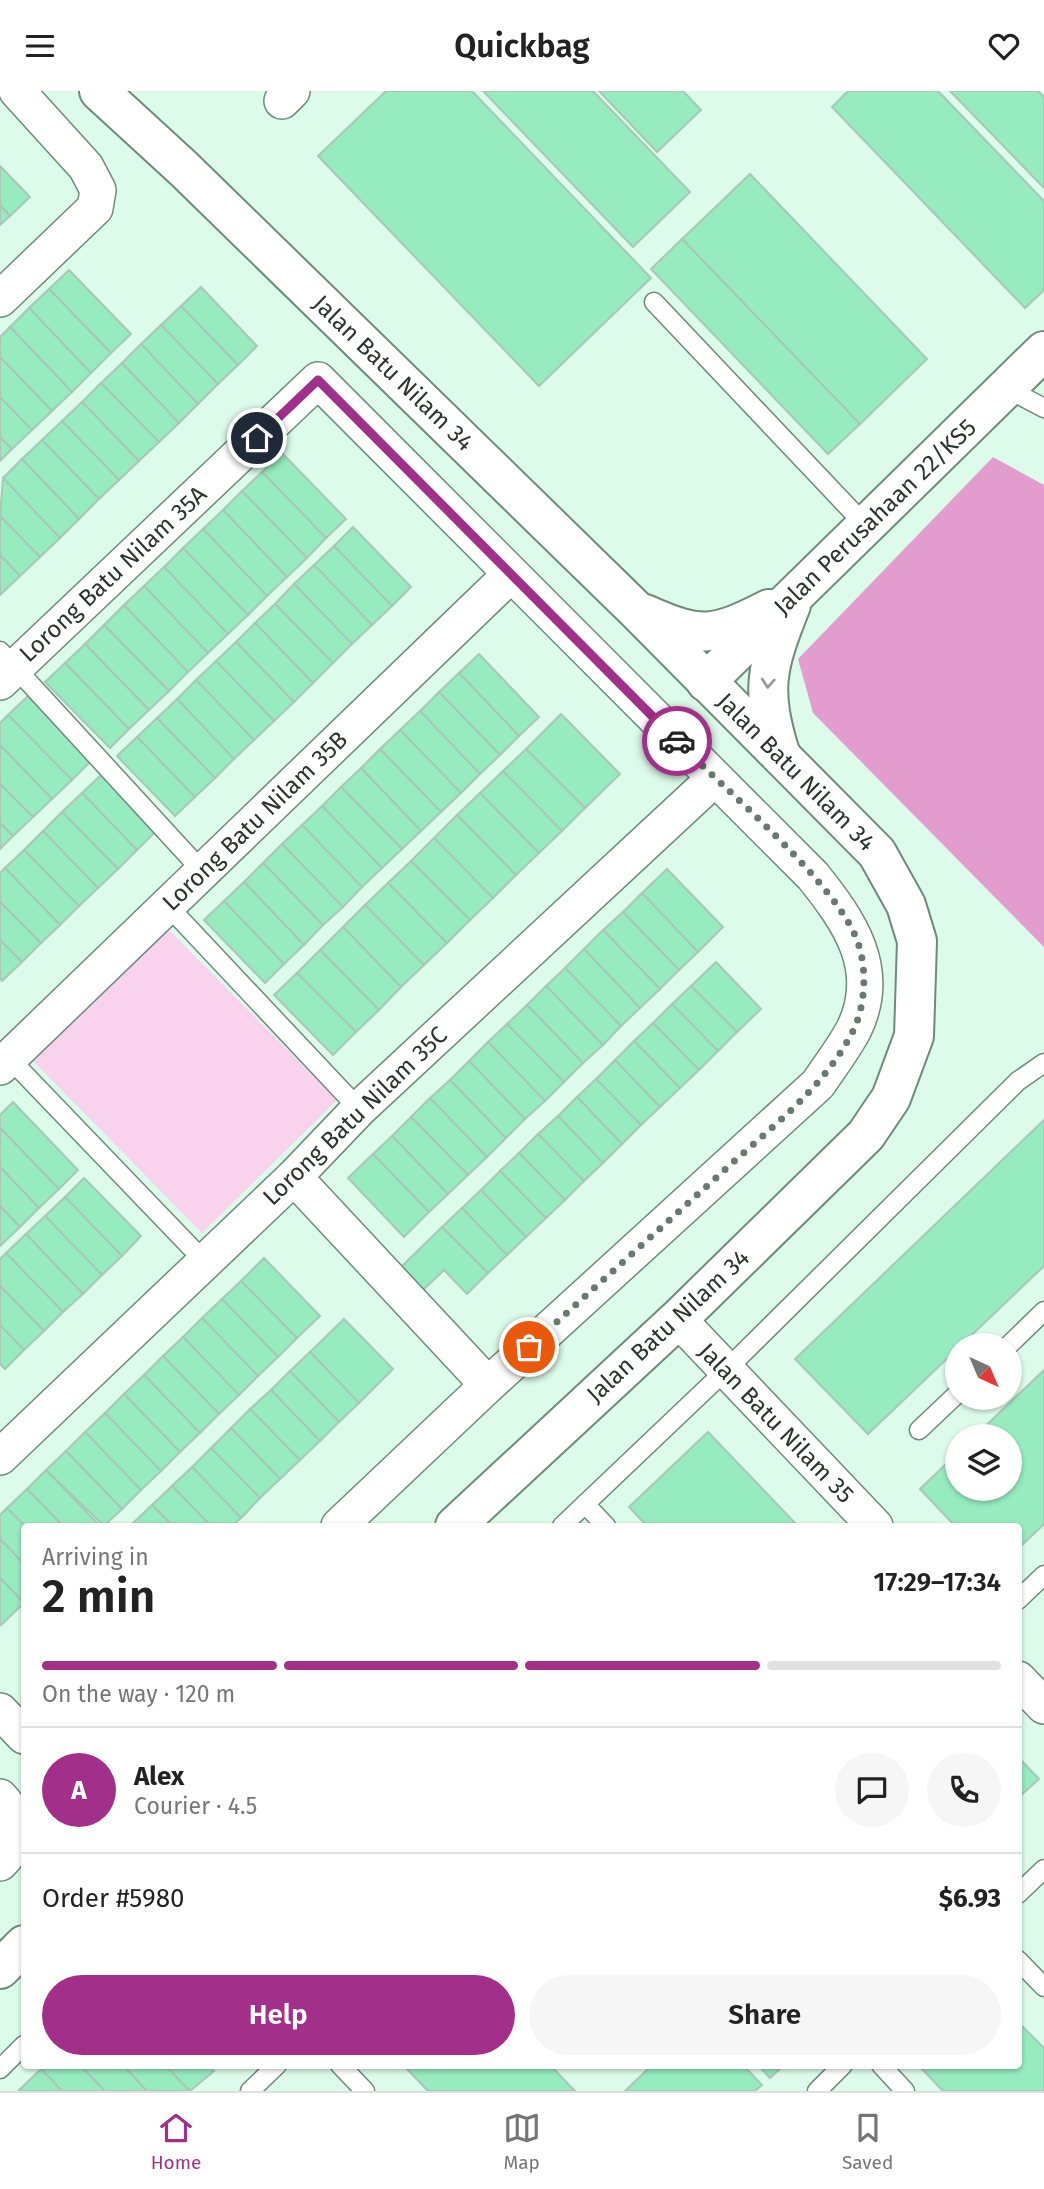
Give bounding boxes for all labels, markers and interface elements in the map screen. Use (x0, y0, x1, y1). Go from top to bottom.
icon: menu (21, 27, 59, 65)
text: Quickbag (454, 27, 590, 65)
icon: heart (985, 27, 1023, 65)
street label: Jalan Batu Nilam 34 (307, 289, 479, 457)
pin (227, 408, 287, 468)
street label: Jalan Perusahaan 22/KS5 (768, 413, 982, 621)
icon: home (238, 419, 276, 457)
street label: Lorong Batu Nilam 35A (14, 480, 212, 668)
one-way arrow (761, 678, 776, 689)
street label: Jalan Batu Nilam 34 (711, 687, 881, 857)
courier (642, 706, 712, 776)
icon: car (658, 722, 696, 760)
street label: Lorong Batu Nilam 35B (157, 725, 353, 917)
street label: Lorong Batu Nilam 35C (257, 1021, 453, 1211)
street label: Jalan Batu Nilam 34 (581, 1243, 755, 1408)
pin (499, 1317, 559, 1377)
icon: bag (510, 1328, 548, 1366)
north arrow (945, 1333, 1022, 1411)
map controls (945, 1333, 1022, 1501)
street label: Jalan Batu Nilam 35 (693, 1337, 859, 1509)
button: layers (945, 1424, 1022, 1501)
text: Arriving in (42, 1543, 149, 1571)
text: 17:29–17:34 (874, 1567, 1001, 1598)
text: 2 min (42, 1569, 155, 1624)
text: On the way · 120 m (42, 1680, 235, 1708)
button: chat (835, 1753, 909, 1827)
button: phone (927, 1753, 1001, 1827)
text: Alex (134, 1761, 184, 1792)
text: A (71, 1775, 87, 1806)
text: Courier · 4.5 (134, 1792, 257, 1820)
text: Order #5980 (42, 1883, 184, 1914)
text: $6.93 (939, 1883, 1001, 1914)
button: Help (42, 1975, 515, 2055)
button: Share (529, 1975, 1001, 2055)
tab: Home (151, 2109, 201, 2174)
tab: Map (503, 2109, 541, 2174)
tab: Saved (842, 2109, 893, 2174)

